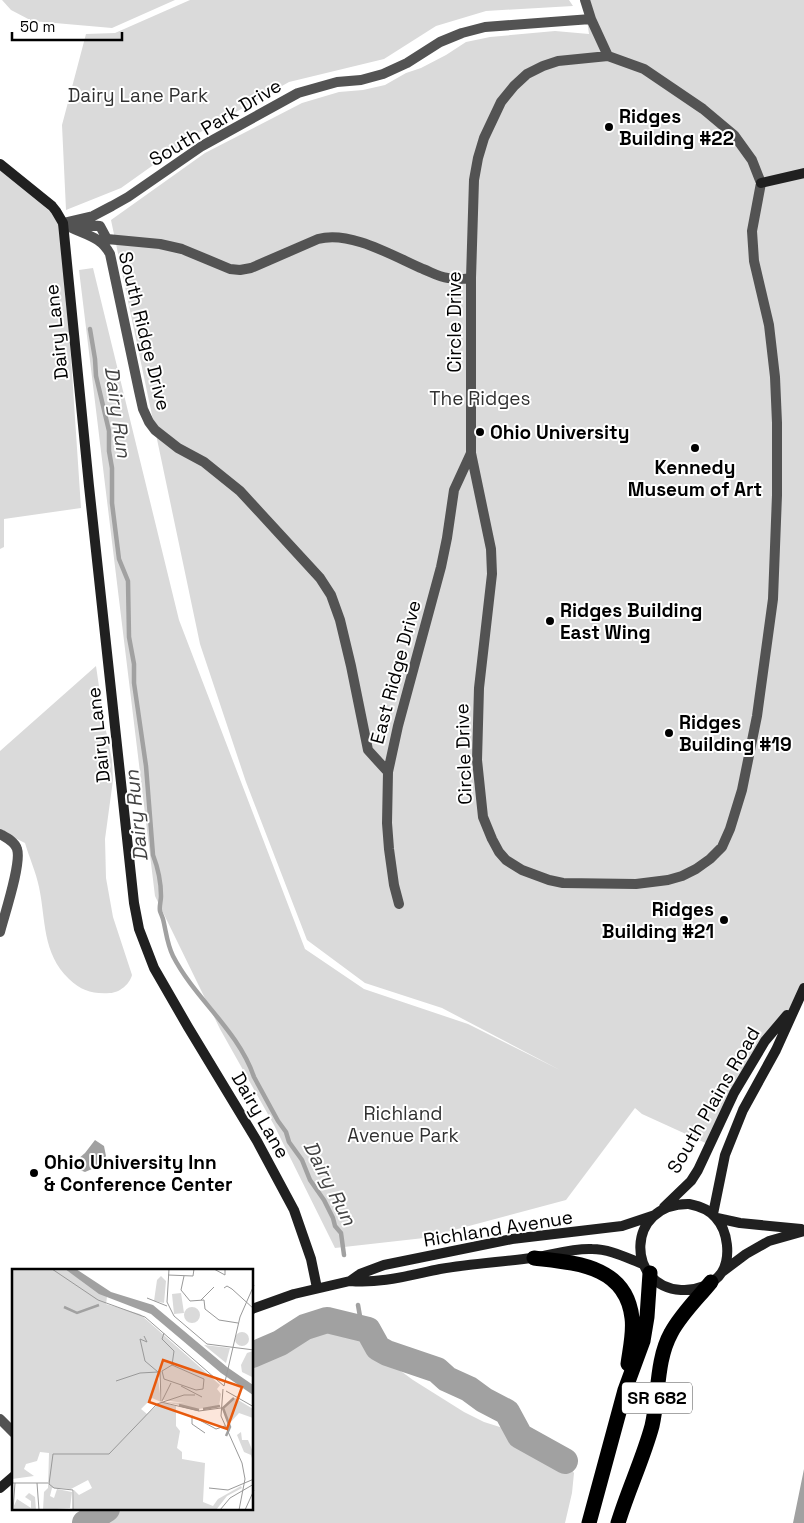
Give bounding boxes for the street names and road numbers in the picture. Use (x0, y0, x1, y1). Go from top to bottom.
street label: South Park Drive (144, 73, 286, 172)
street label: South Ridge Drive (113, 249, 176, 413)
street label: Circle Drive (442, 271, 467, 373)
street label: Dairy Lane (39, 283, 74, 381)
street label: East Ridge Drive (364, 598, 427, 747)
street label: Dairy Lane (81, 686, 116, 784)
street label: Circle Drive (449, 703, 478, 805)
street label: South Plains Road (661, 1022, 766, 1178)
street label: Dairy Lane (226, 1067, 295, 1163)
street label: Richland Avenue (422, 1204, 575, 1253)
road number: SR 682 (622, 1382, 692, 1414)

